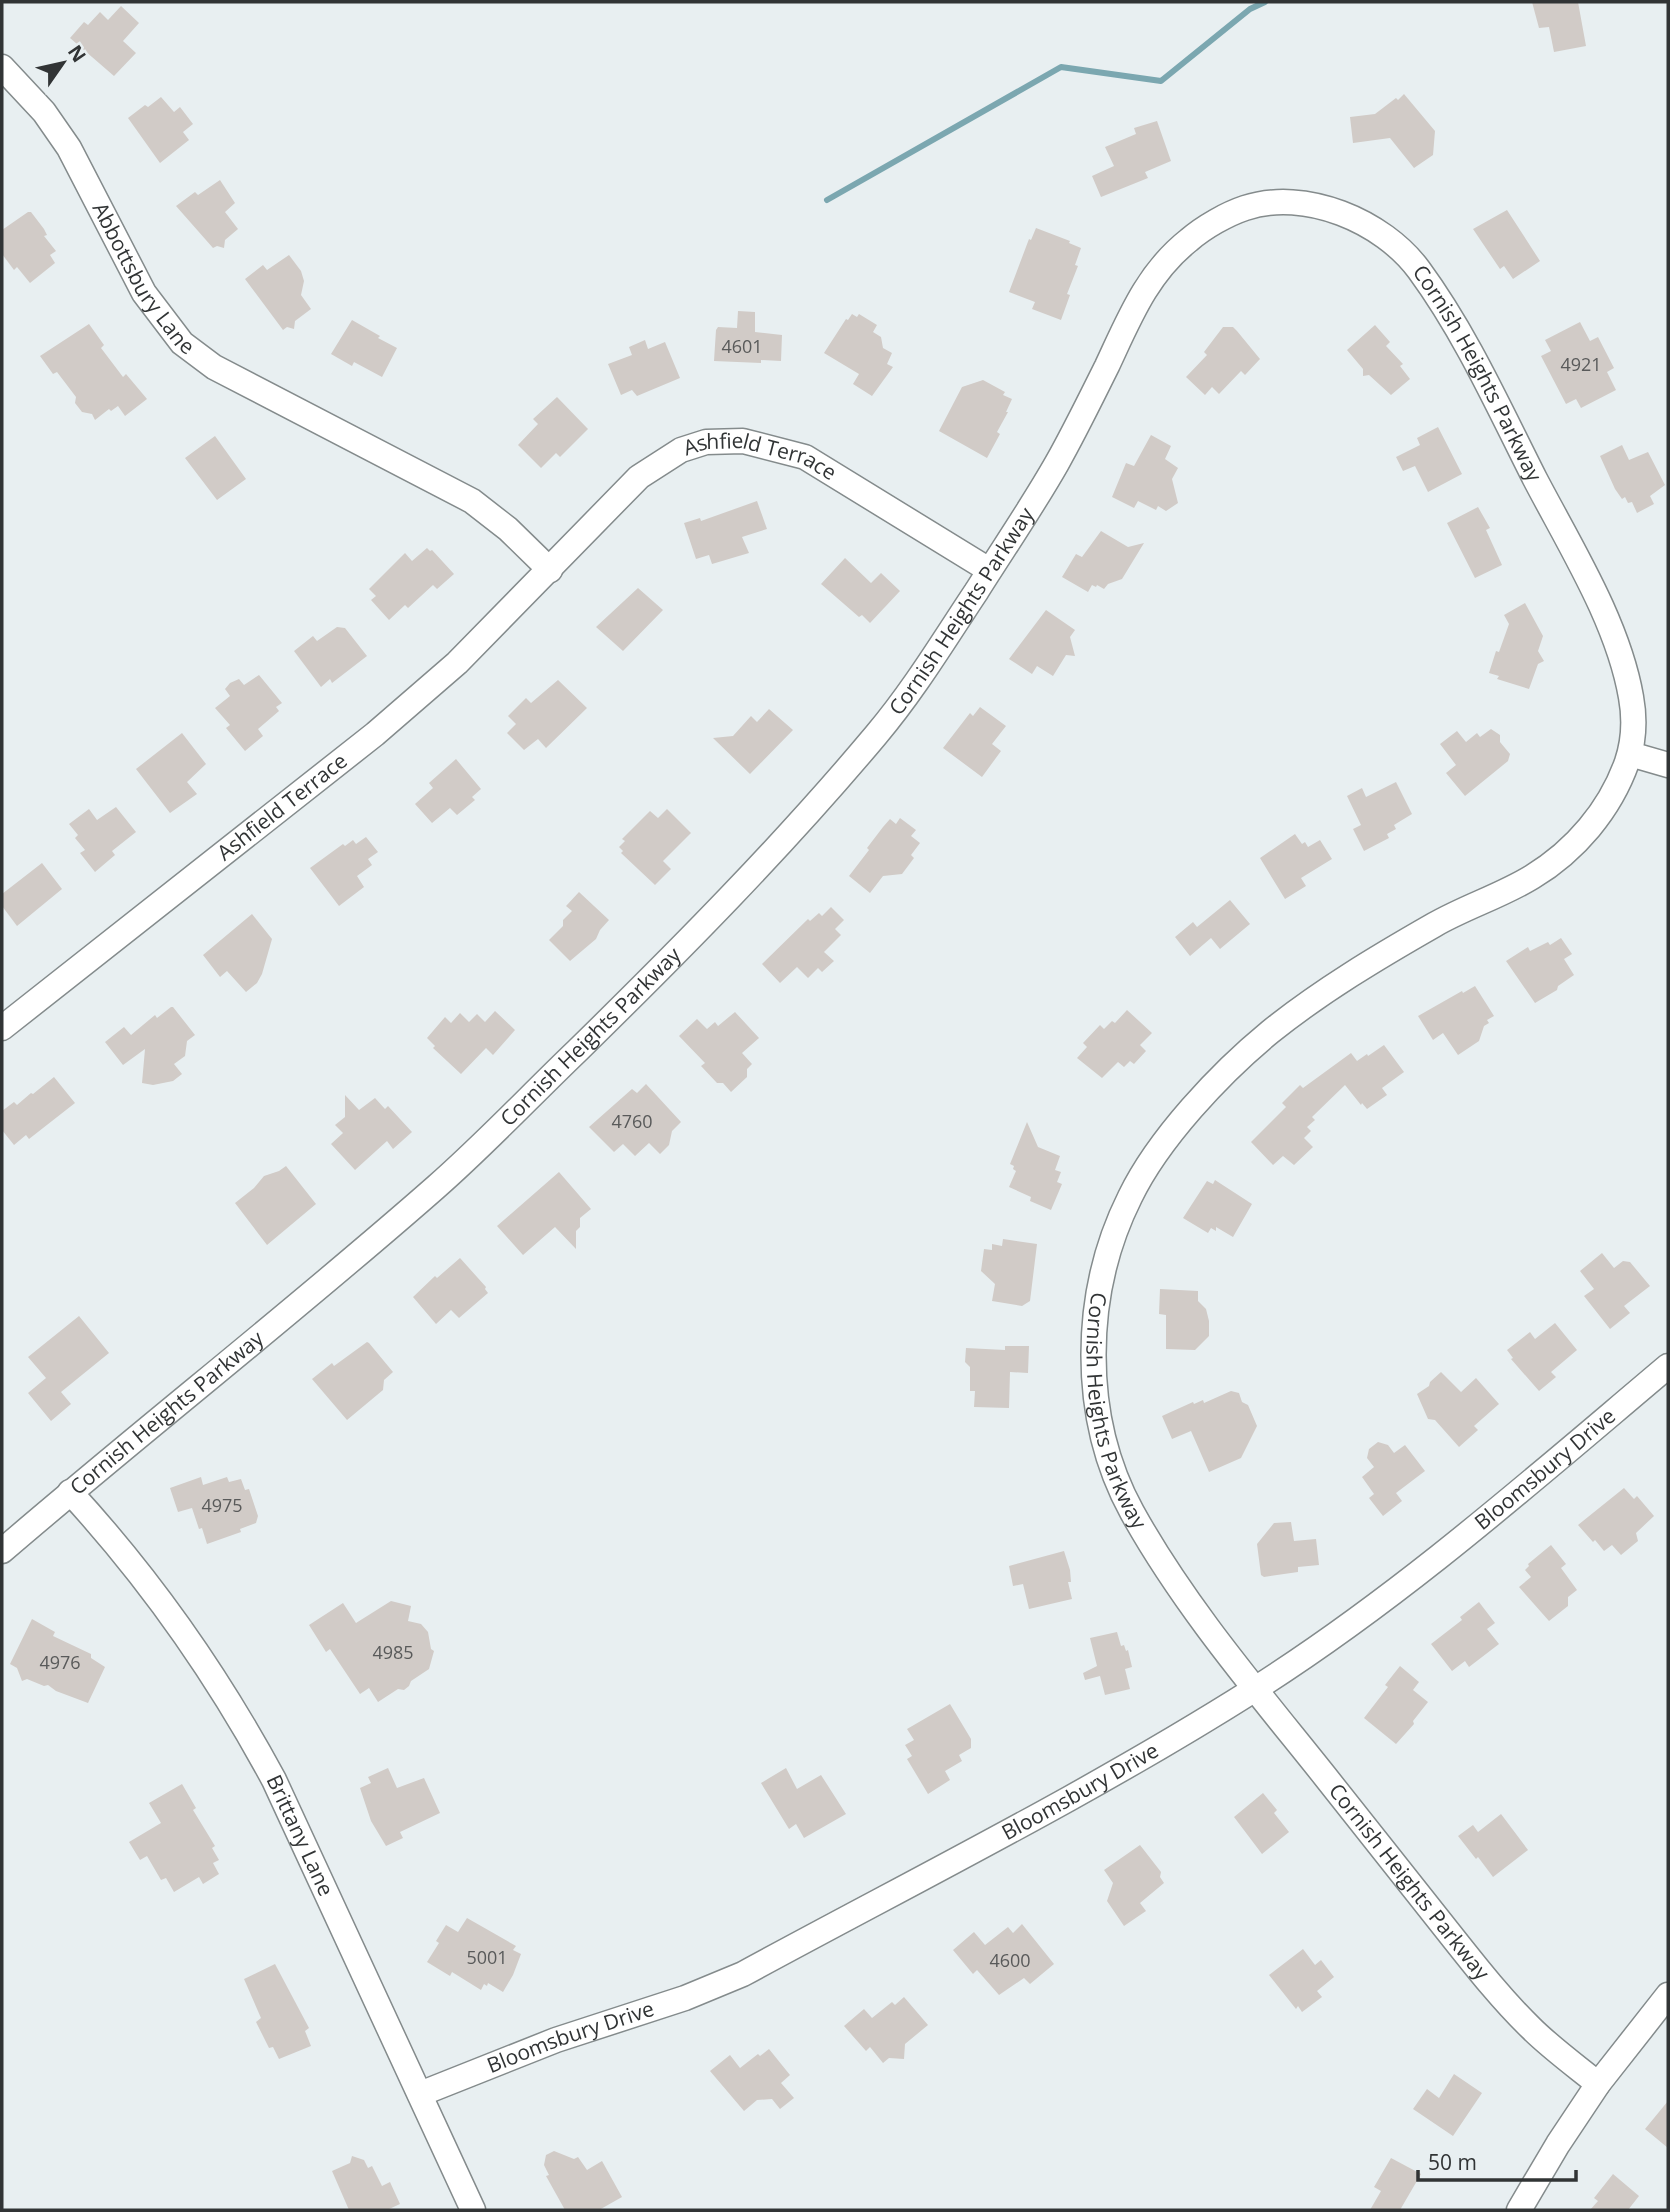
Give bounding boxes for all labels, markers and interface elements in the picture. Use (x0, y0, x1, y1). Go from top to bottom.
north arrow (28, 28, 98, 98)
text: N (62, 40, 92, 67)
street label: Abbottsbury Lane (87, 197, 200, 360)
street label: Cornish Heights Parkway (1407, 259, 1549, 486)
house number: 4601 (721, 334, 763, 358)
house number: 4921 (1560, 352, 1602, 376)
street label: Ashfield Terrace (680, 426, 842, 486)
street label: Cornish Heights Parkway (882, 502, 1040, 720)
street label: Ashfield Terrace (211, 746, 353, 866)
street label: Cornish Heights Parkway (494, 940, 687, 1132)
house number: 4760 (611, 1109, 653, 1133)
street label: Cornish Heights Parkway (1080, 1291, 1154, 1534)
street label: Cornish Heights Parkway (64, 1324, 269, 1501)
street label: Bloomsbury Drive (1468, 1402, 1621, 1536)
house number: 4975 (201, 1493, 243, 1517)
house number: 4985 (372, 1640, 414, 1664)
house number: 4976 (39, 1650, 81, 1674)
street label: Bloomsbury Drive (996, 1736, 1163, 1846)
street label: Brittany Lane (261, 1770, 341, 1900)
street label: Cornish Heights Parkway (1323, 1777, 1497, 1986)
house number: 5001 (466, 1945, 508, 1969)
house number: 4600 (989, 1948, 1031, 1972)
street label: Bloomsbury Drive (483, 1994, 657, 2079)
scale bar (1418, 2138, 1576, 2182)
text: 50 m (1428, 2148, 1477, 2176)

